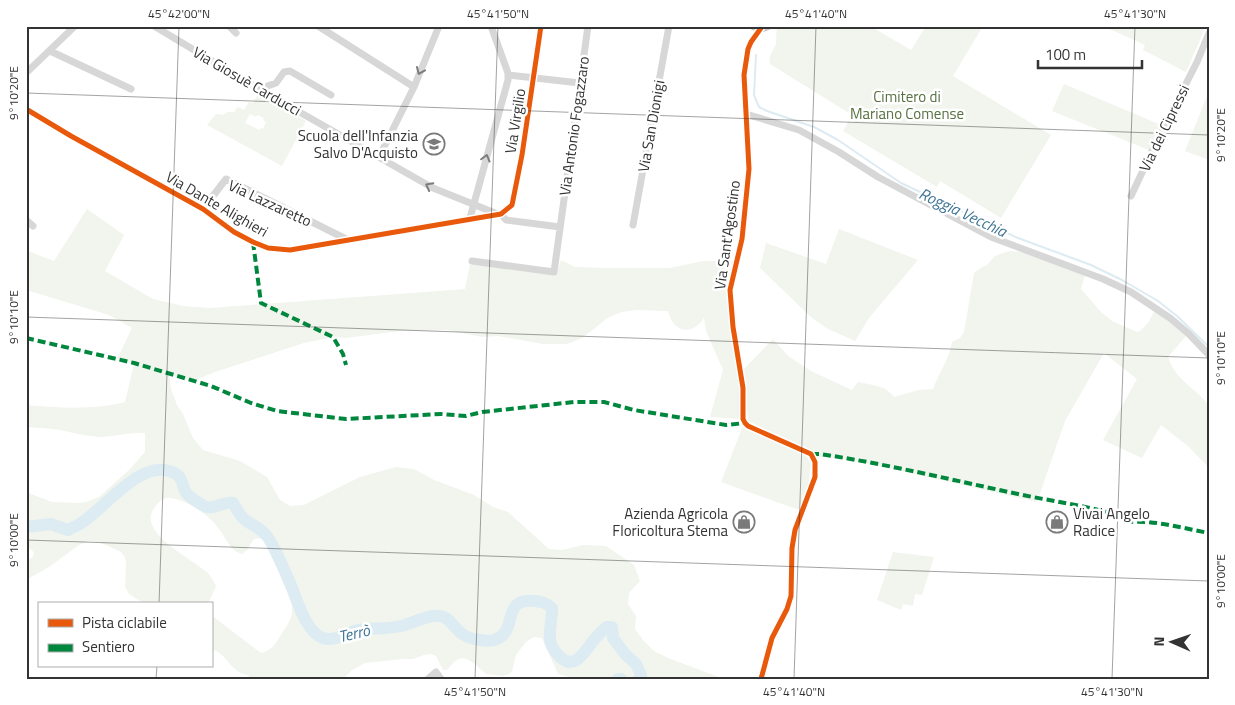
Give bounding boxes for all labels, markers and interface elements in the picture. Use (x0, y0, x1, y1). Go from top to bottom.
text: 45°42'00"N (148, 4, 210, 23)
text: 45°41'50"N (467, 4, 529, 23)
text: 45°41'40"N (785, 4, 847, 23)
text: 45°41'30"N (1104, 4, 1166, 23)
scale bar (1038, 38, 1141, 70)
street label: Via Giosuè Carducci (188, 41, 306, 121)
text: 100 m (1045, 43, 1086, 66)
street label: Via Antonio Fogazzaro (553, 55, 595, 197)
text: 9°10'20"E (4, 66, 23, 120)
one-way arrow (416, 66, 427, 75)
street label: Via San Dionigi (632, 78, 670, 174)
street label: Via dei Cipressi (1133, 81, 1195, 175)
park label: Cimitero di Mariano Comense (850, 85, 964, 125)
street label: Via Virgilio (499, 87, 532, 155)
text: 9°10'20"E (1211, 108, 1230, 162)
place label: Scuola dell'Infanzia Salvo D'Acquisto (298, 124, 418, 164)
school or university icon: Scuola dell'Infanzia Salvo D'Acquisto (422, 132, 446, 156)
one-way arrow (481, 155, 491, 163)
street label: Via Dante Alighieri (161, 165, 273, 243)
street label: Via Lazzaretto (224, 174, 316, 232)
street label: Via Sant'Agostino (708, 179, 746, 291)
water label: Roggia Vecchia (915, 181, 1012, 243)
one-way arrow (425, 182, 434, 192)
text: 9°10'10"E (4, 290, 23, 344)
text: 9°10'10"E (1211, 331, 1230, 385)
place label: Azienda Agricola Floricoltura Stema (612, 502, 728, 542)
place label: Vivai Angelo Radice (1073, 502, 1150, 542)
shop icon: Azienda Agricola Floricoltura Stema (732, 510, 756, 534)
shop icon: Vivai Angelo Radice (1045, 510, 1069, 534)
text: 9°10'00"E (4, 513, 23, 567)
text: 9°10'00"E (1211, 554, 1230, 608)
legend (38, 602, 212, 668)
text: Pista ciclabile (82, 611, 167, 634)
water label: Terrò (336, 618, 373, 648)
north arrow (1148, 618, 1198, 668)
text: Sentiero (82, 635, 135, 658)
text: N (1148, 636, 1169, 647)
text: 45°41'50"N (444, 682, 506, 701)
text: 45°41'40"N (763, 682, 825, 701)
text: 45°41'30"N (1081, 682, 1143, 701)

